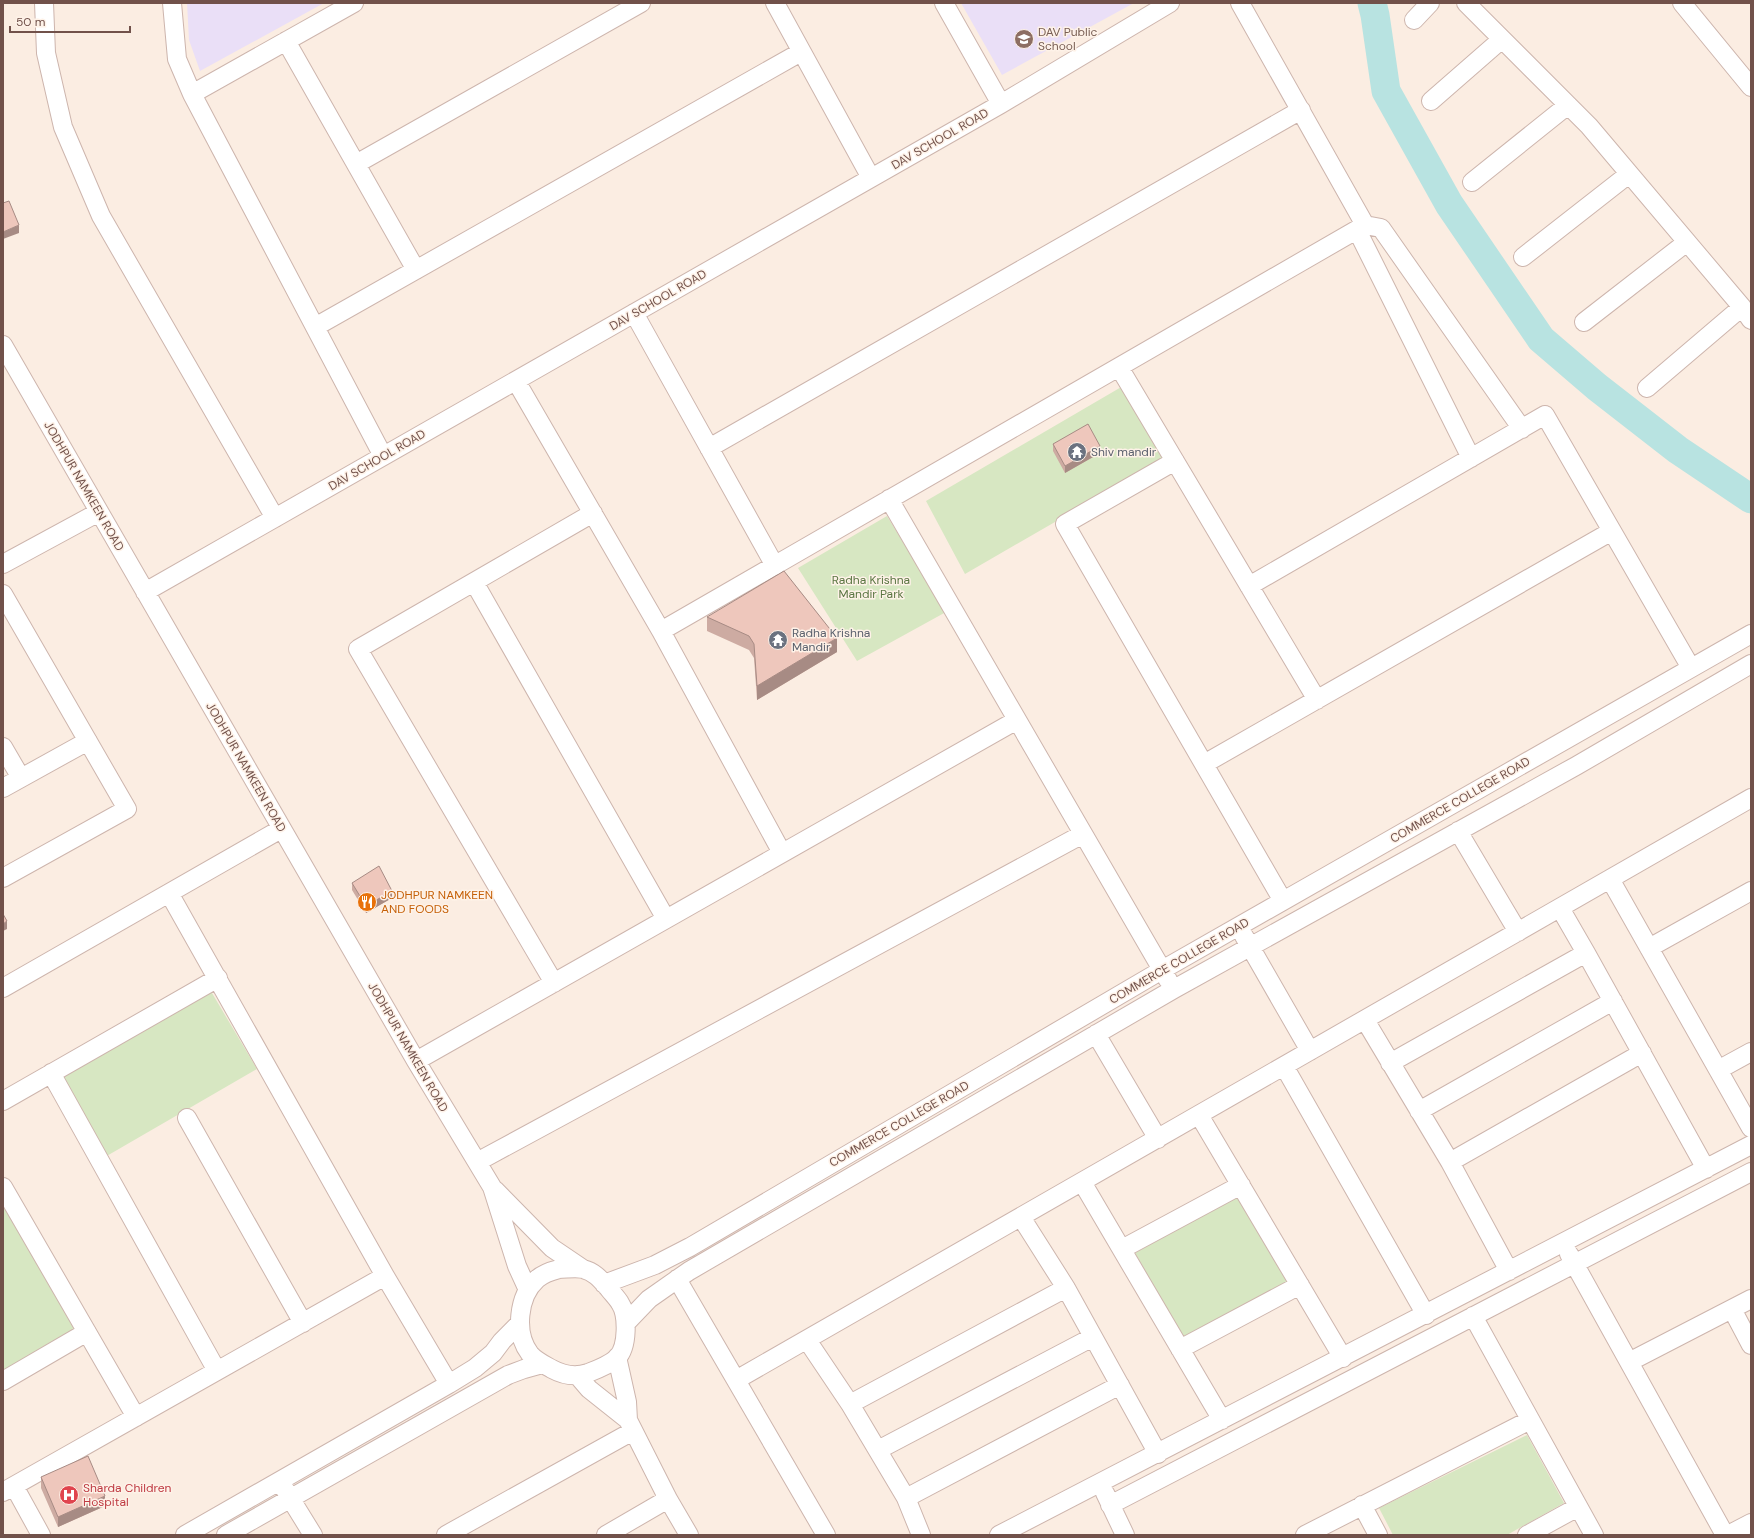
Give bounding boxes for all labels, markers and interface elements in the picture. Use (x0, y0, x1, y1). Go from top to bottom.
scale bar (10, 8, 130, 34)
text: 50 m (16, 14, 45, 30)
place label: DAV Public School (1038, 24, 1098, 54)
school or university icon: DAV Public School (1013, 28, 1035, 50)
street label: DAV SCHOOL ROAD (889, 105, 991, 173)
street label: DAV SCHOOL ROAD (607, 266, 709, 334)
street label: JODHPUR NAMKEEN ROAD (40, 418, 128, 554)
street label: DAV SCHOOL ROAD (326, 426, 428, 494)
temple icon: Shiv mandir (1066, 441, 1088, 463)
place label: Shiv mandir (1091, 444, 1157, 460)
park label: Radha Krishna Mandir Park (832, 572, 910, 602)
place label: Radha Krishna Mandir (792, 625, 870, 655)
temple icon: Radha Krishna Mandir (767, 629, 789, 651)
street label: JODHPUR NAMKEEN ROAD (202, 699, 290, 835)
street label: COMMERCE COLLEGE ROAD (1387, 753, 1533, 847)
place label: JODHPUR NAMKEEN AND FOODS (381, 887, 493, 917)
restaurant icon: JODHPUR NAMKEEN AND FOODS (356, 891, 378, 913)
street label: COMMERCE COLLEGE ROAD (1106, 914, 1252, 1008)
street label: JODHPUR NAMKEEN ROAD (364, 979, 452, 1115)
street label: COMMERCE COLLEGE ROAD (826, 1077, 972, 1171)
place label: Sharda Children Hospital (83, 1480, 171, 1510)
hospital icon: Sharda Children Hospital (58, 1484, 80, 1506)

